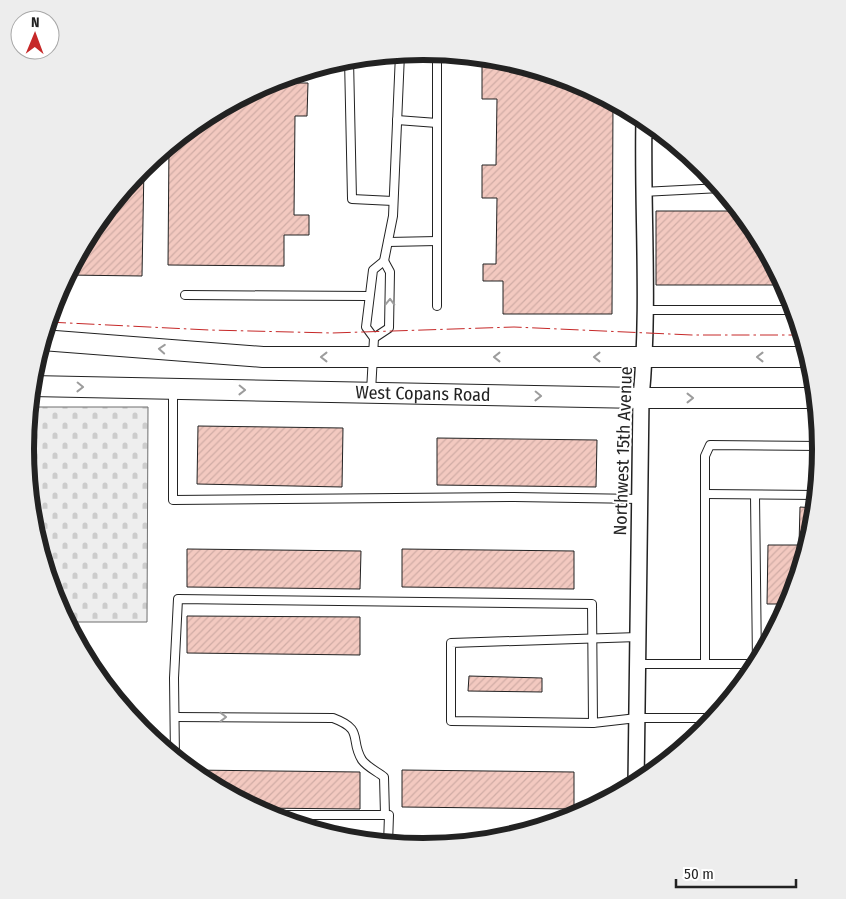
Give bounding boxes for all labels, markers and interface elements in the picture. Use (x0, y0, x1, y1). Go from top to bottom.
north arrow (10, 10, 60, 60)
text: N (31, 14, 40, 31)
one-way arrow (385, 298, 395, 306)
one-way arrow (157, 344, 165, 355)
one-way arrow (319, 352, 327, 362)
one-way arrow (493, 352, 500, 362)
one-way arrow (592, 352, 600, 362)
one-way arrow (756, 352, 764, 362)
street label: Northwest 15th Avenue (609, 366, 637, 536)
street label: West Copans Road (355, 381, 491, 406)
one-way arrow (76, 382, 84, 392)
one-way arrow (239, 385, 247, 395)
one-way arrow (534, 391, 542, 401)
one-way arrow (686, 393, 694, 403)
one-way arrow (220, 712, 228, 722)
scale bar (676, 856, 796, 888)
text: 50 m (684, 865, 714, 883)

